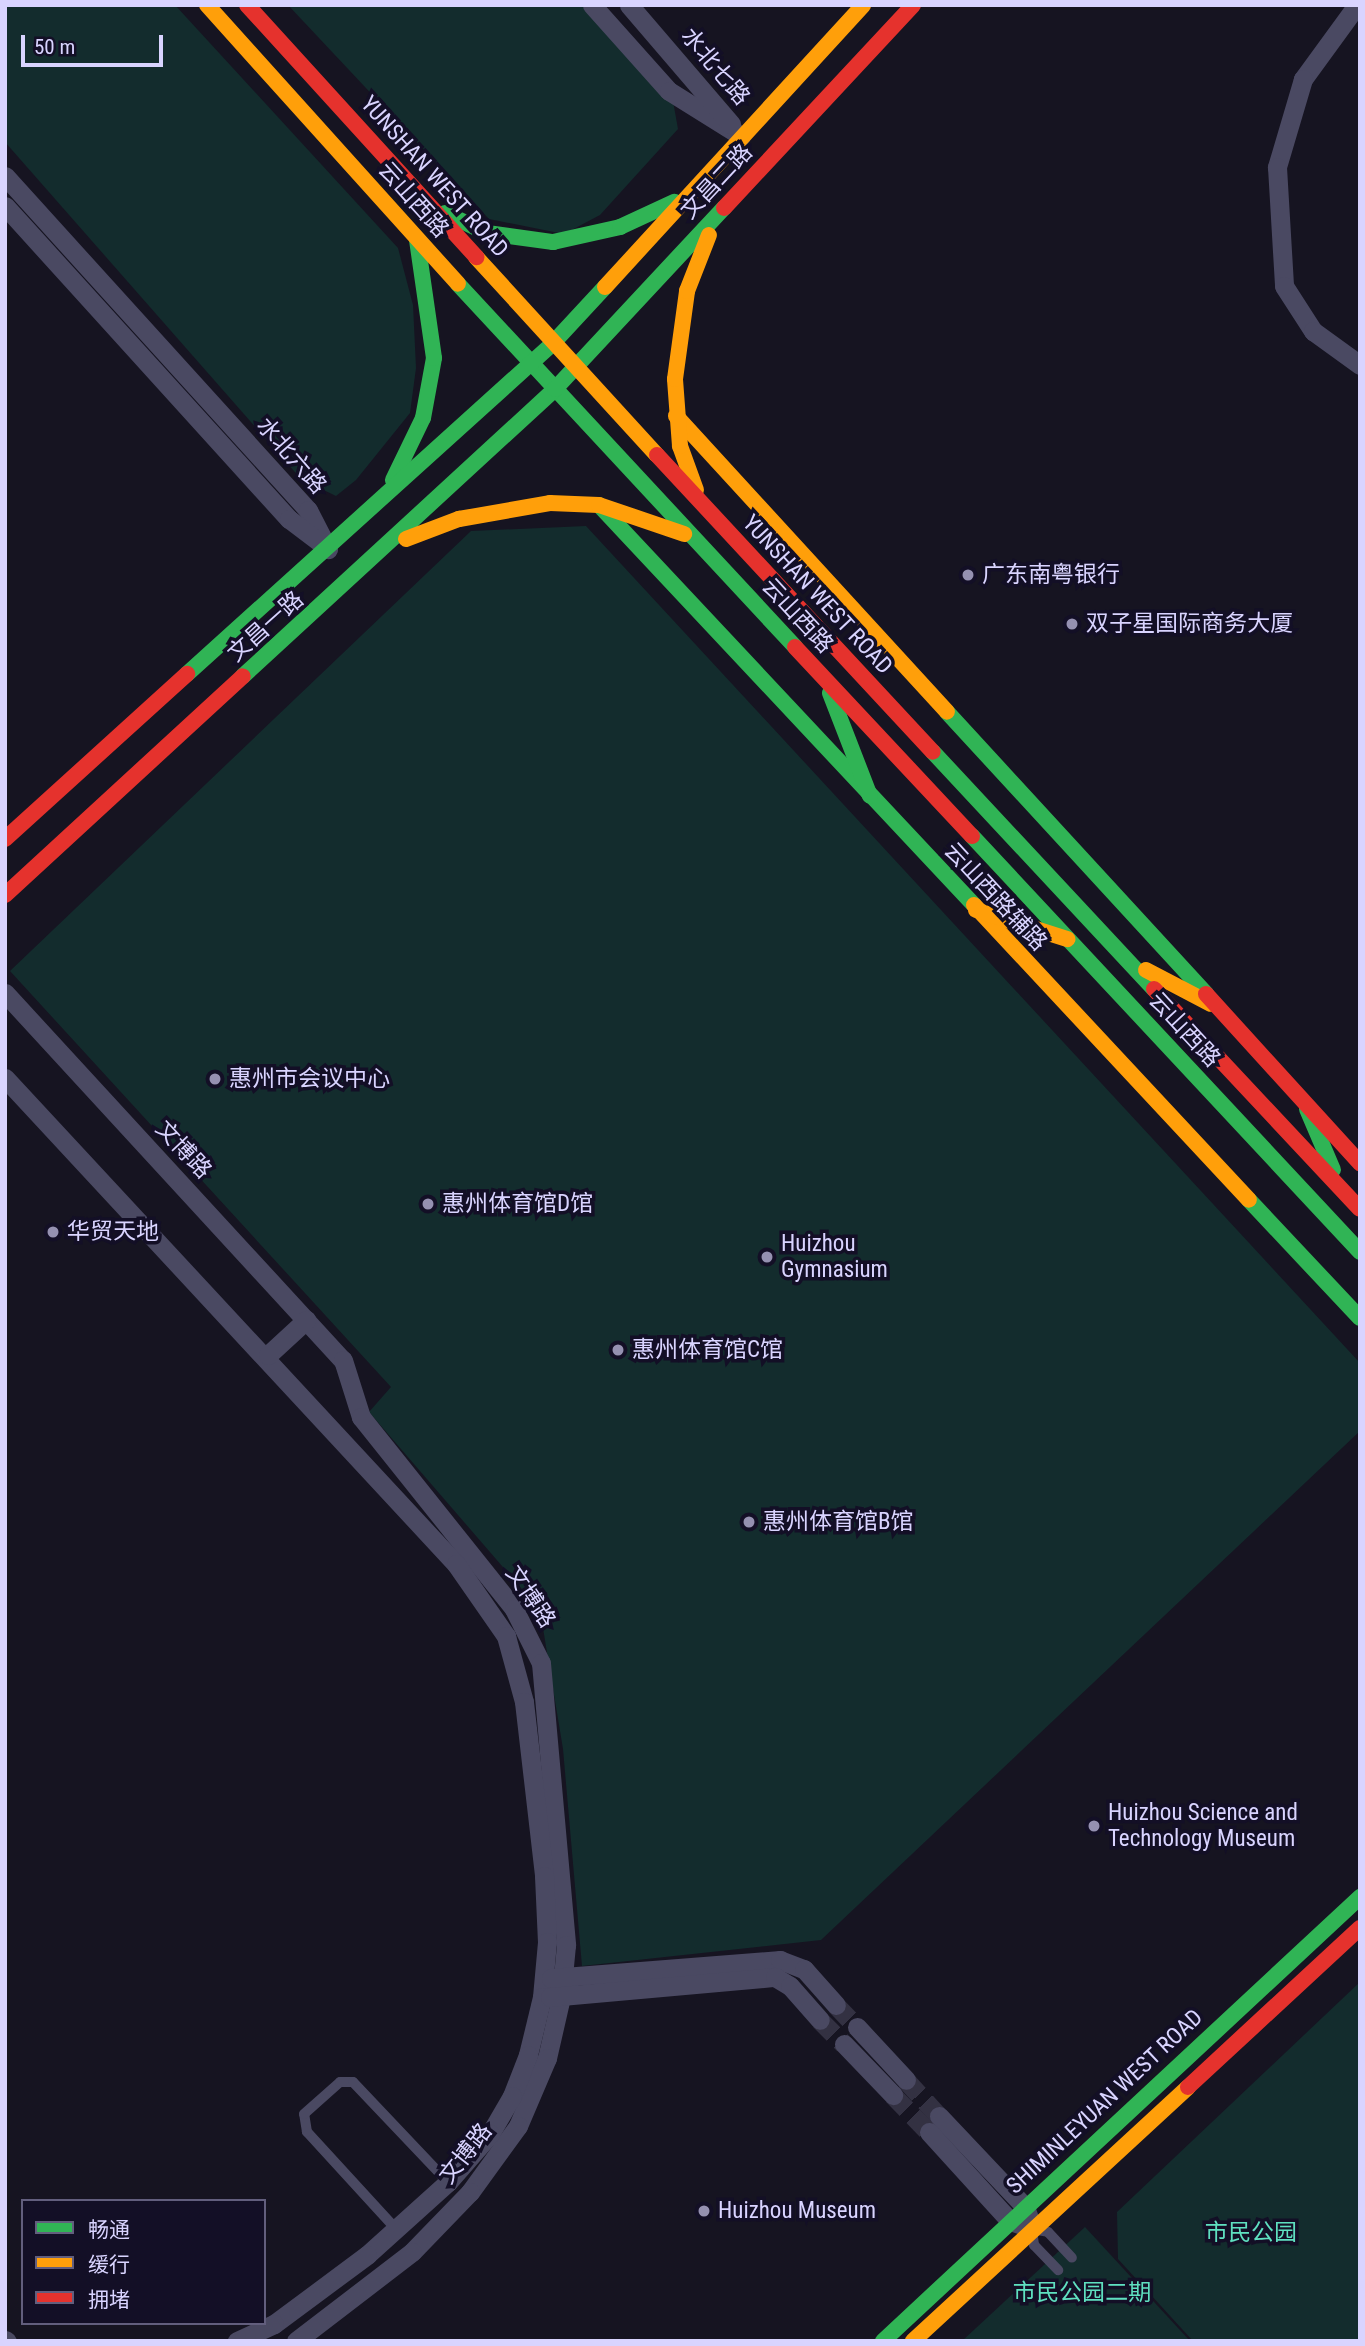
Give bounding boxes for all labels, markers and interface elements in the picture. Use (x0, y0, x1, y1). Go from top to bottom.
scale bar (24, 21, 166, 65)
street label: 水北七路 (675, 23, 755, 111)
text: 50 m (34, 35, 75, 59)
street label: YUNSHAN WEST ROAD (354, 91, 514, 263)
street label: 文昌二路 (676, 139, 758, 225)
street label: 云山西路 (372, 157, 454, 243)
street label: 水北六路 (250, 412, 332, 500)
street label: YUNSHAN WEST ROAD (736, 510, 898, 680)
place label: 广东南粤银行 (982, 561, 1120, 589)
marker: 广东南粤银行 (960, 567, 976, 583)
street label: 云山西路 (756, 573, 838, 659)
street label: 文昌一路 (223, 586, 309, 668)
place label: 双子星国际商务大厦 (1086, 610, 1293, 638)
marker: 双子星国际商务大厦 (1064, 616, 1080, 632)
street label: 云山西路辅路 (938, 837, 1052, 957)
street label: 云山西路 (1143, 987, 1225, 1073)
place label: 惠州市会议中心 (229, 1065, 390, 1093)
marker: 惠州市会议中心 (207, 1071, 223, 1087)
street label: 文博路 (149, 1115, 217, 1185)
place label: 惠州体育馆D馆 (442, 1190, 593, 1218)
marker: 惠州体育馆D馆 (420, 1196, 436, 1212)
place label: 华贸天地 (67, 1218, 159, 1246)
marker: 华贸天地 (45, 1224, 61, 1240)
place label: Huizhou Gymnasium (781, 1230, 888, 1284)
marker: Huizhou Gymnasium (759, 1249, 775, 1265)
place label: 惠州体育馆C馆 (632, 1336, 783, 1364)
marker: 惠州体育馆C馆 (610, 1342, 626, 1358)
place label: 惠州体育馆B馆 (763, 1508, 914, 1536)
marker: 惠州体育馆B馆 (741, 1514, 757, 1530)
street label: 文博路 (499, 1561, 561, 1633)
place label: Huizhou Science and Technology Museum (1108, 1799, 1298, 1853)
marker: Huizhou Science and Technology Museum (1086, 1818, 1102, 1834)
street label: SHIMINLEYUAN WEST ROAD (1001, 2004, 1209, 2200)
street label: 文博路 (434, 2118, 498, 2190)
place label: Huizhou Museum (718, 2197, 876, 2225)
legend (21, 2199, 266, 2325)
marker: Huizhou Museum (696, 2203, 712, 2219)
text: 畅通 (88, 2218, 130, 2242)
park label: 市民公园 (1205, 2219, 1297, 2247)
text: 缓行 (88, 2253, 130, 2277)
park label: 市民公园二期 (1013, 2279, 1151, 2307)
text: 拥堵 (88, 2288, 130, 2312)

